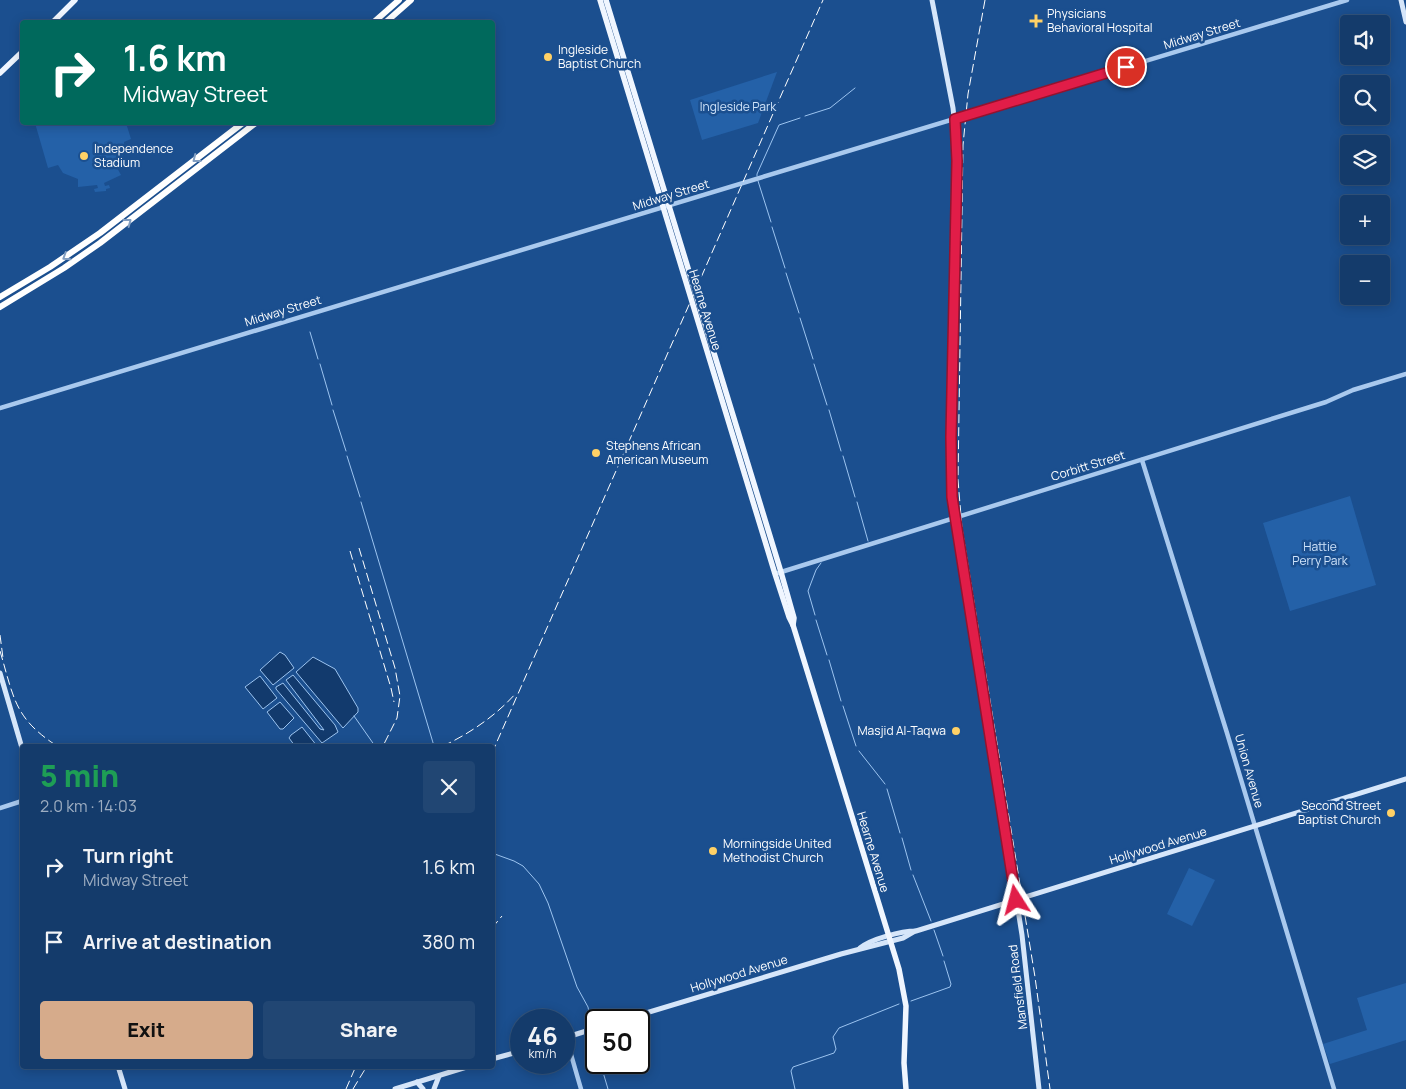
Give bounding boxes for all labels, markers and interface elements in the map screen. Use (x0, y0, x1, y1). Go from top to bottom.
place label: Physicians Behavioral Hospital (1047, 5, 1153, 36)
marker: Physicians Behavioral Hospital (1029, 14, 1043, 28)
street label: Midway Street (1162, 14, 1242, 53)
map controls (1340, 15, 1390, 305)
button: sound (1340, 15, 1390, 65)
text: 1.6 km (123, 34, 227, 82)
icon: right (40, 40, 105, 105)
place label: Ingleside Baptist Church (558, 41, 641, 72)
pin (1105, 46, 1147, 88)
marker: Ingleside Baptist Church (542, 51, 554, 63)
icon: arrive (1112, 53, 1140, 81)
button: search (1340, 75, 1390, 125)
text: Midway Street (123, 79, 268, 109)
park label: Ingleside Park (700, 98, 777, 115)
button: layers (1340, 135, 1390, 185)
place label: Independence Stadium (94, 140, 173, 171)
marker: Independence Stadium (78, 150, 90, 162)
one-way arrow (193, 154, 202, 162)
street label: Midway Street (631, 175, 711, 214)
button: + (1340, 195, 1390, 245)
one-way arrow (122, 219, 132, 228)
one-way arrow (62, 250, 71, 260)
button: − (1340, 255, 1390, 305)
street label: Hearne Avenue (685, 267, 726, 352)
street label: Midway Street (243, 291, 323, 330)
place label: Stephens African American Museum (606, 437, 709, 468)
street label: Corbitt Street (1049, 446, 1127, 485)
marker: Stephens African American Museum (590, 447, 602, 459)
park label: Hattie Perry Park (1292, 538, 1349, 569)
place label: Masjid Al-Taqwa (858, 722, 946, 739)
marker: Masjid Al-Taqwa (950, 725, 962, 737)
street label: Union Avenue (1231, 732, 1268, 810)
text: 5 min (40, 755, 119, 796)
button: close (423, 761, 475, 813)
text: 2.0 km · 14:03 (40, 795, 137, 817)
place label: Second Street Baptist Church (1298, 797, 1381, 828)
marker: Second Street Baptist Church (1385, 807, 1397, 819)
street label: Hearne Avenue (853, 809, 894, 894)
street label: Hollywood Avenue (1107, 823, 1209, 868)
place label: Morningside United Methodist Church (723, 835, 831, 866)
text: Turn right (83, 843, 173, 869)
marker: Morningside United Methodist Church (707, 845, 719, 857)
icon: right (40, 853, 68, 881)
text: 1.6 km (422, 854, 475, 880)
text: Midway Street (83, 869, 189, 891)
position arrow (989, 873, 1041, 925)
icon: arrive (40, 928, 68, 956)
text: Arrive at destination (83, 929, 272, 955)
text: 380 m (422, 929, 475, 955)
street label: Mansfield Road (1004, 944, 1031, 1030)
street label: Hollywood Avenue (688, 951, 790, 996)
button: Exit (40, 1001, 253, 1059)
button: Share (263, 1001, 475, 1059)
speed limit sign: 50 (585, 1009, 650, 1074)
text: 46 (527, 1018, 558, 1053)
text: km/h (529, 1045, 556, 1062)

